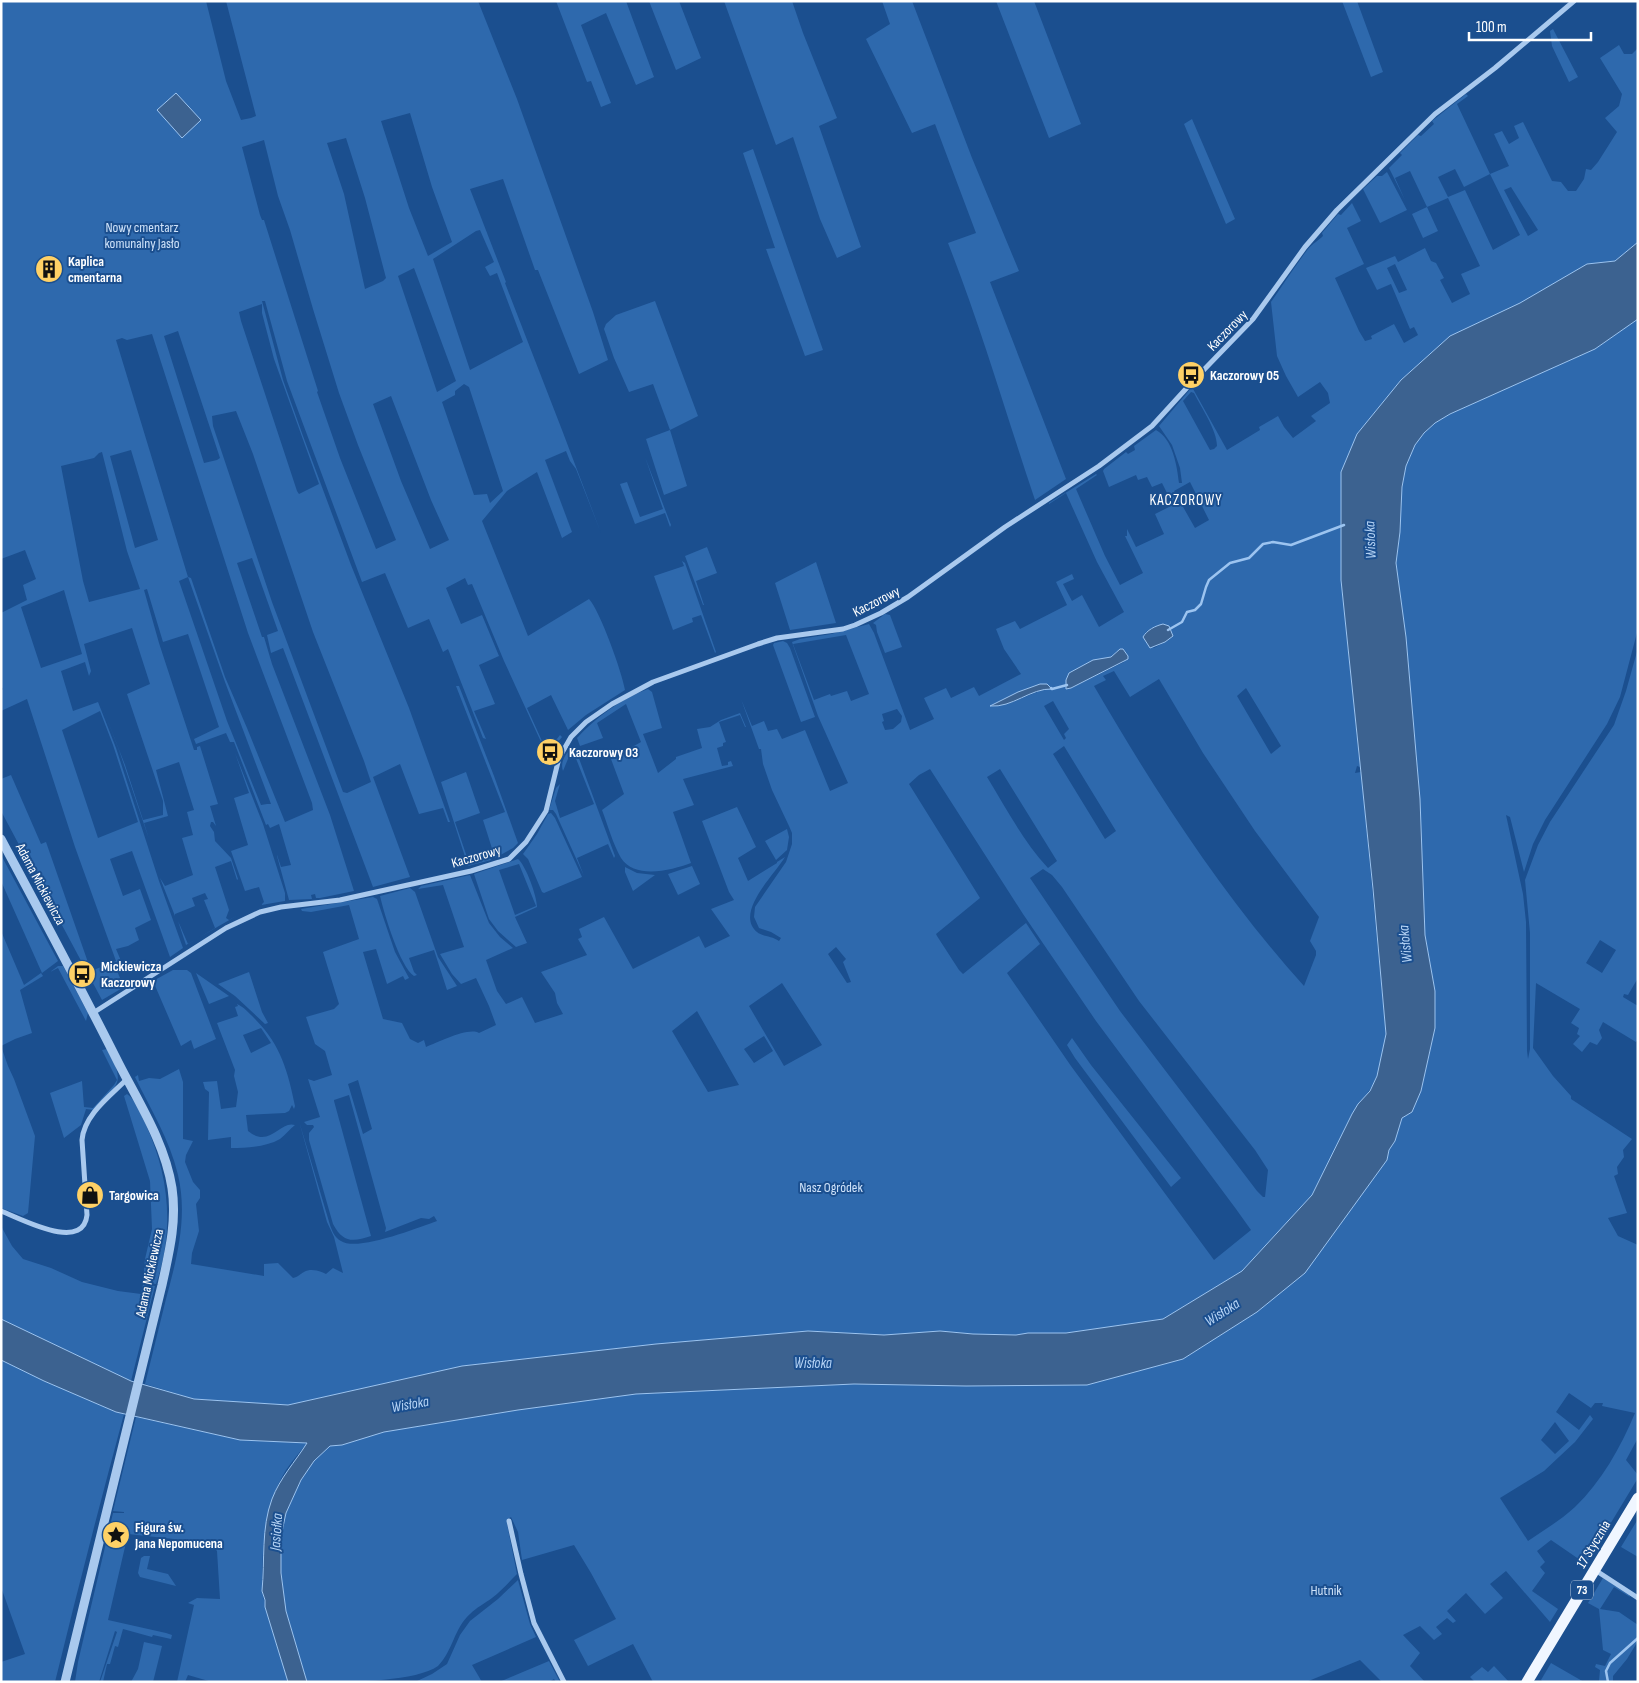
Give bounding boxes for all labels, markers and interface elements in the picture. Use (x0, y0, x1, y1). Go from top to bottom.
scale bar (1469, 10, 1592, 42)
text: 100 m (1476, 18, 1507, 37)
park label: Nowy cmentarz komunalny Jasło (104, 219, 180, 252)
place label: Kaplica cmentarna (68, 253, 122, 286)
building icon: Kaplica cmentarna (34, 254, 64, 284)
street label: Kaczorowy (1204, 306, 1251, 354)
bus stop icon: Kaczorowy 05 (1176, 360, 1206, 390)
place label: Kaczorowy 05 (1210, 367, 1279, 384)
district label: KACZOROWY (1149, 491, 1223, 510)
water label: Wisłoka (1360, 521, 1381, 559)
street label: Kaczorowy (850, 582, 903, 621)
bus stop icon: Kaczorowy 03 (535, 737, 565, 767)
place label: Kaczorowy 03 (569, 744, 638, 761)
street label: Adama Mickiewicza (11, 840, 69, 928)
street label: Kaczorowy (449, 841, 503, 872)
water label: Wisłoka (1394, 924, 1417, 964)
place label: Mickiewicza Kaczorowy (101, 958, 162, 991)
bus stop icon: Mickiewicza Kaczorowy (67, 959, 97, 989)
park label: Nasz Ogródek (799, 1179, 863, 1196)
shop icon: Targowica (75, 1180, 105, 1210)
place label: Targowica (109, 1187, 159, 1204)
street label: Adama Mickiewicza (132, 1227, 167, 1320)
water label: Wisłoka (1201, 1294, 1243, 1331)
water label: Wisłoka (794, 1354, 832, 1373)
water label: Wisłoka (390, 1392, 430, 1417)
water label: Jasiołka (266, 1513, 287, 1552)
street label: 17 Stycznia (1573, 1517, 1614, 1571)
place label: Figura św. Jana Nepomucena (134, 1519, 223, 1552)
place icon: Figura św. Jana Nepomucena (101, 1520, 131, 1550)
road number: 73 (1571, 1580, 1593, 1600)
park label: Hutnik (1310, 1582, 1342, 1599)

